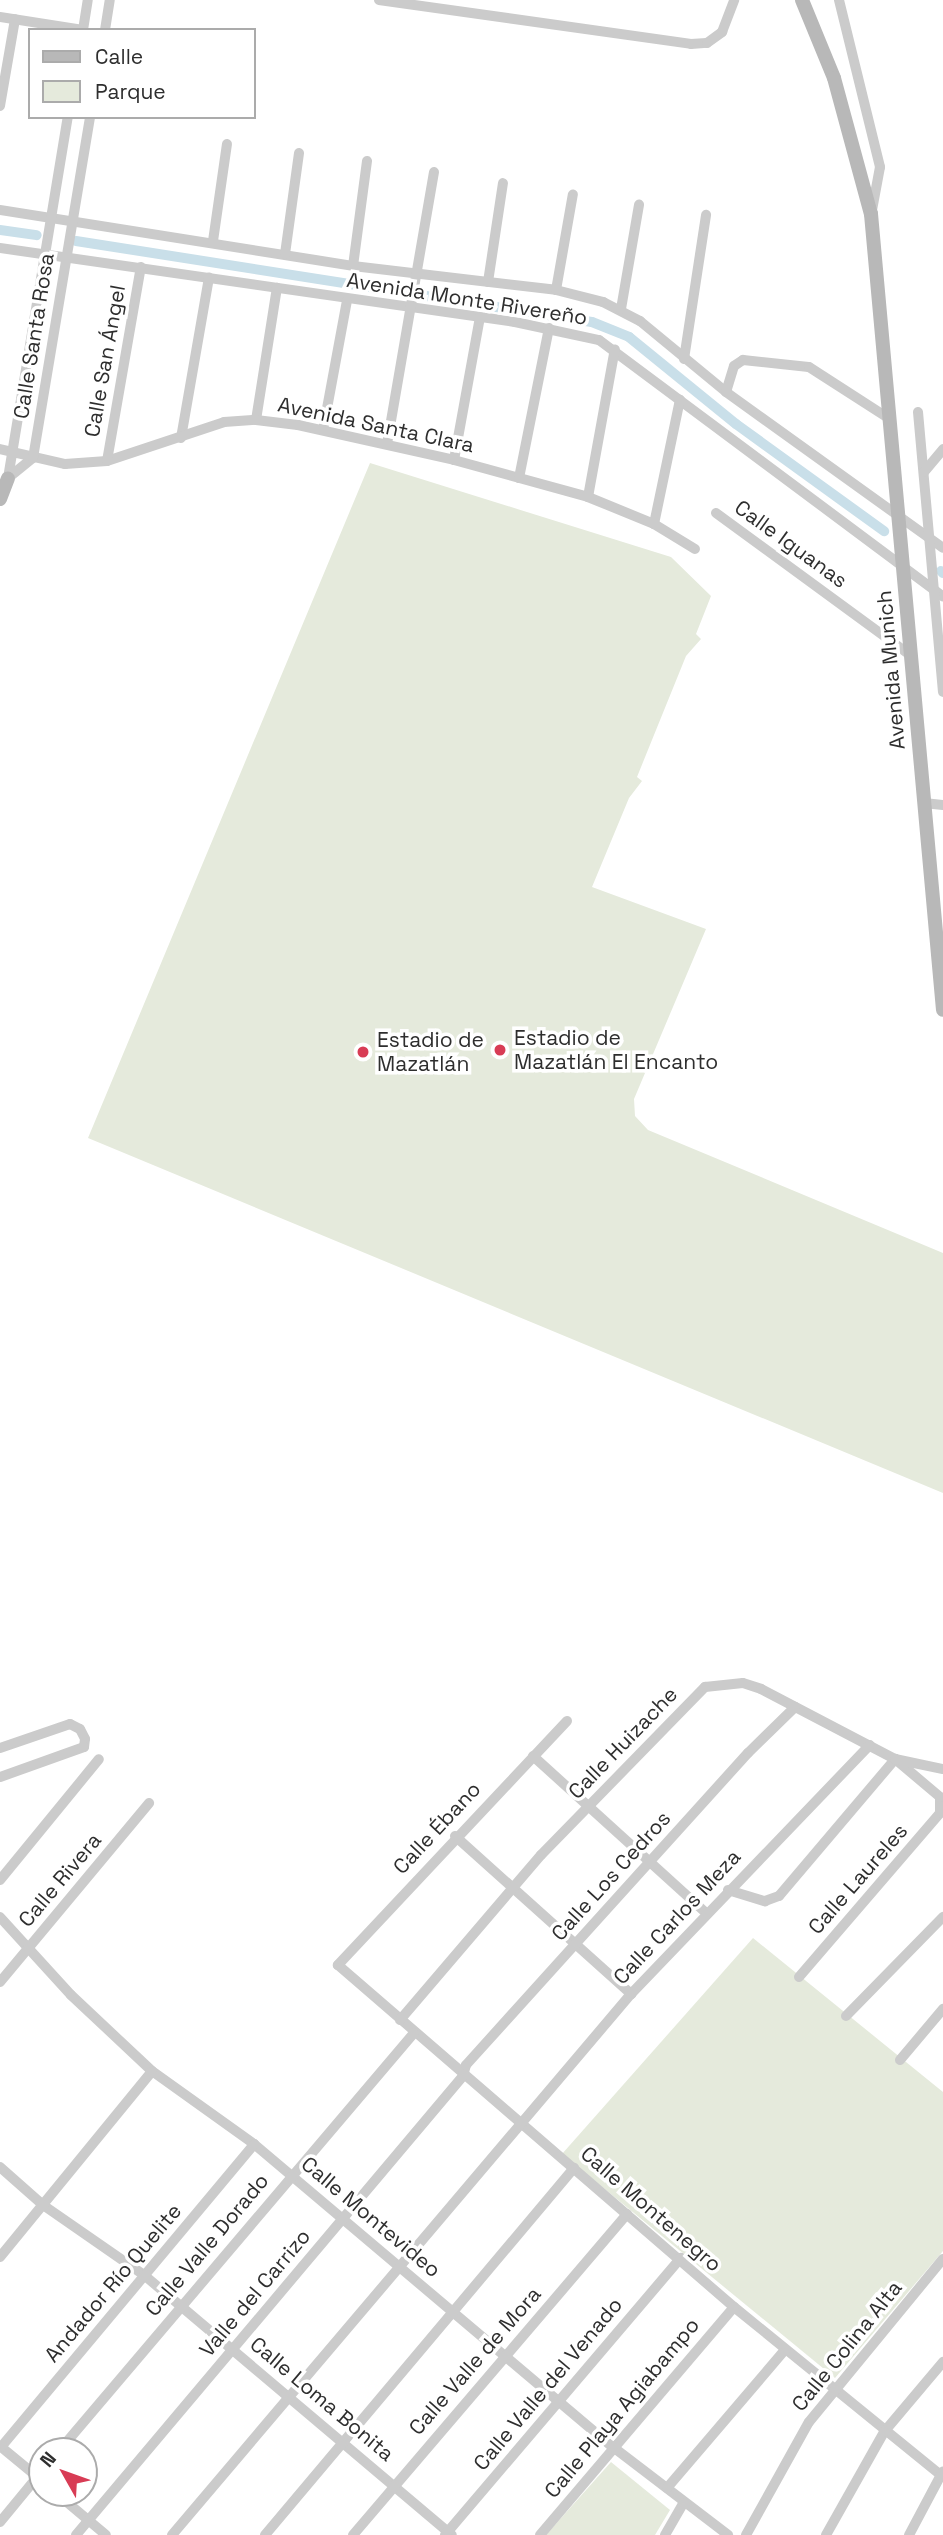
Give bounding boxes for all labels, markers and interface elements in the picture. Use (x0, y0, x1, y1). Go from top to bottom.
legend (28, 28, 256, 119)
text: Calle (95, 43, 143, 70)
text: Parque (95, 78, 166, 105)
street label: Calle Santa Rosa (8, 251, 60, 421)
street label: Avenida Monte Rivereño (345, 268, 589, 330)
street label: Calle San Ángel (79, 283, 131, 439)
street label: Avenida Santa Clara (276, 392, 476, 458)
street label: Calle Iguanas (730, 495, 852, 593)
street label: Avenida Munich (871, 589, 911, 751)
place label: Estadio de Mazatlán El Encanto (514, 1025, 718, 1075)
place label: Estadio de Mazatlán (377, 1027, 484, 1077)
marker: Estadio de Mazatlán El Encanto (492, 1042, 508, 1058)
marker: Estadio de Mazatlán (355, 1044, 371, 1060)
street label: Calle Huizache (563, 1682, 683, 1804)
street label: Calle Ébano (388, 1777, 486, 1879)
street label: Calle Los Cedros (546, 1806, 676, 1946)
street label: Calle Laureles (803, 1819, 913, 1939)
street label: Calle Rivera (13, 1828, 107, 1932)
street label: Calle Carlos Meza (608, 1844, 746, 1990)
street label: Calle Montenegro (575, 2141, 727, 2277)
street label: Calle Montevideo (296, 2151, 446, 2283)
street label: Calle Valle Dorado (140, 2168, 274, 2322)
street label: Andador Río Quelite (39, 2199, 187, 2367)
street label: Valle del Carrizo (194, 2224, 316, 2362)
street label: Calle Colina Alta (787, 2276, 907, 2416)
street label: Calle Valle de Mora (404, 2282, 546, 2440)
street label: Calle Valle del Venado (468, 2292, 628, 2476)
street label: Calle Playa Agiabampo (539, 2313, 705, 2503)
street label: Calle Loma Bonita (245, 2331, 399, 2467)
north arrow (28, 2437, 98, 2507)
text: N (34, 2447, 62, 2472)

